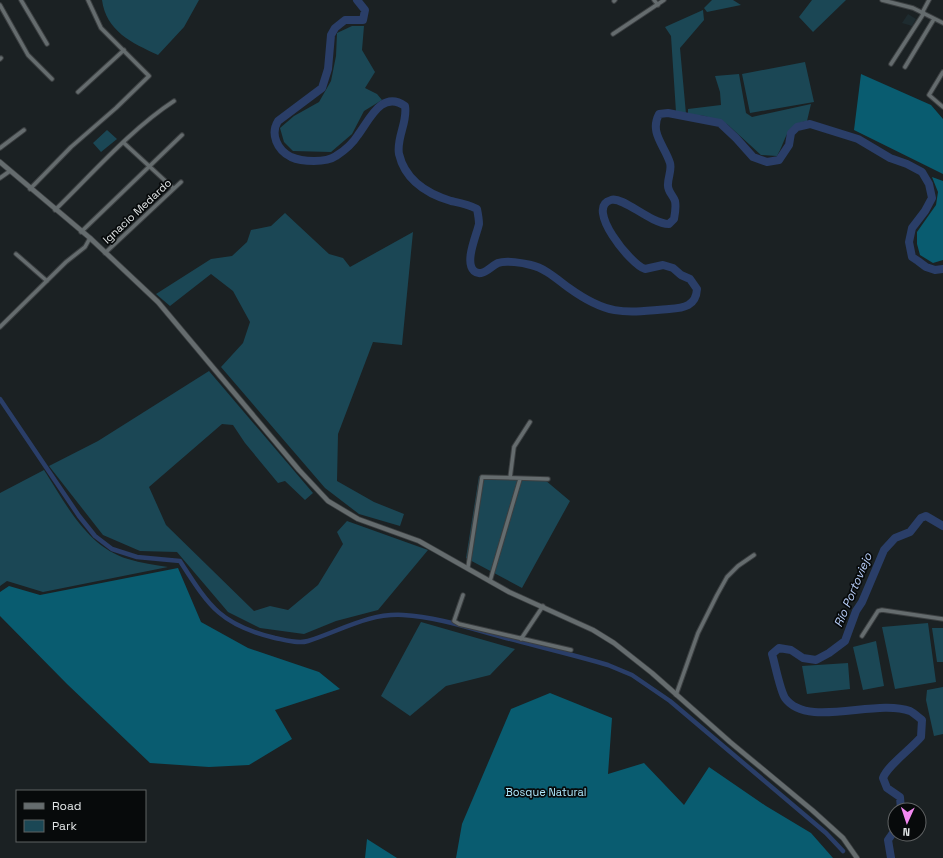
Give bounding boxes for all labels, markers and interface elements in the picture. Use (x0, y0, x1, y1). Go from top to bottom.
street label: Ignacio Medardo (100, 175, 174, 246)
water label: Río Portoviejo (830, 550, 876, 630)
park label: Bosque Natural (505, 785, 587, 799)
legend (16, 790, 146, 842)
text: Road (52, 798, 81, 814)
north arrow (887, 802, 927, 842)
text: Park (52, 818, 77, 834)
text: N (902, 825, 911, 839)

